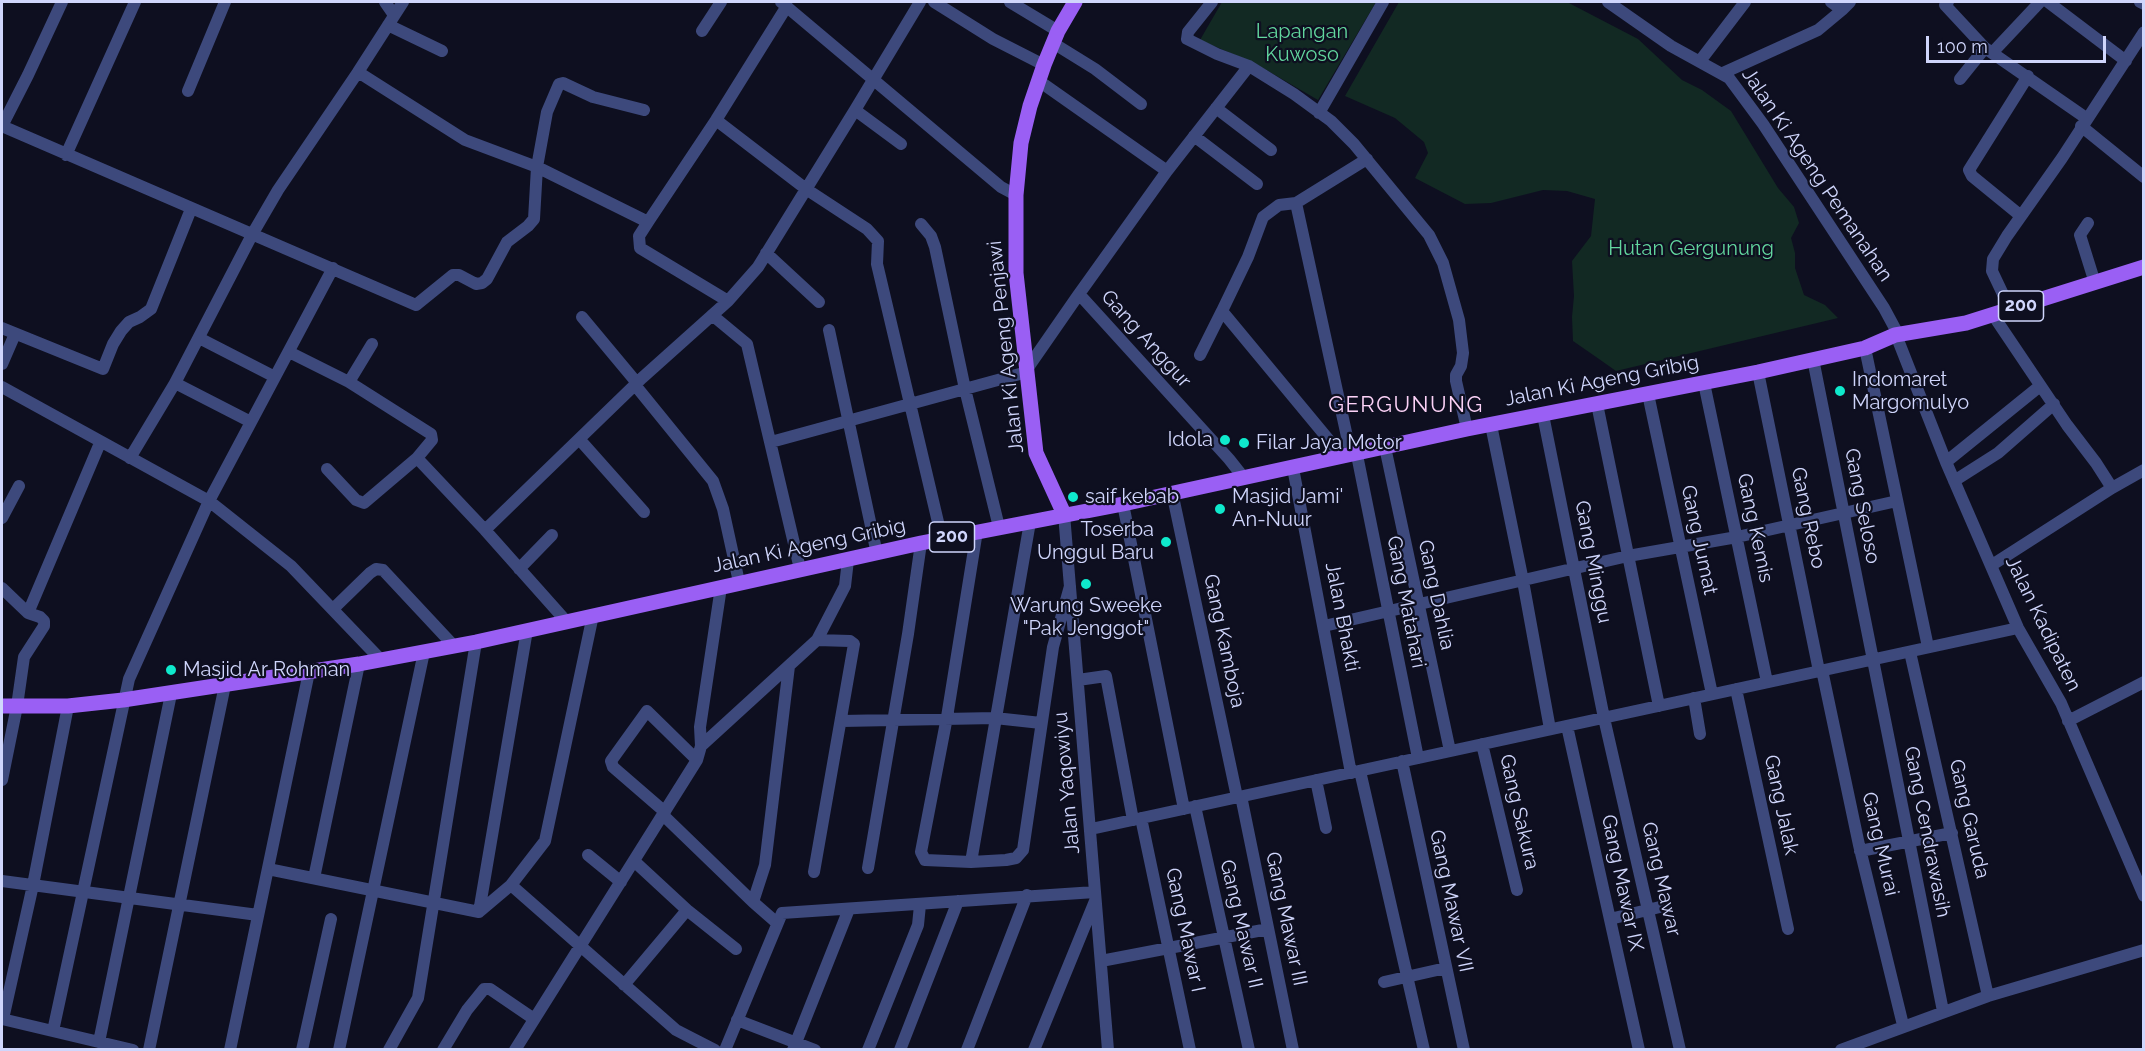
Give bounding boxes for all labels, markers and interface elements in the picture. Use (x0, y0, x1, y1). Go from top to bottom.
park label: Lapangan Kuwoso (1256, 20, 1348, 67)
scale bar (1929, 24, 2109, 62)
text: 100 m (1937, 36, 1988, 57)
street label: Jalan Ki Ageng Pemanahan (1737, 64, 1897, 286)
park label: Hutan Gergunung (1608, 237, 1774, 261)
street label: Jalan Ki Ageng Penjawi (983, 240, 1029, 454)
street label: Gang Anggur (1096, 285, 1196, 393)
road number: 200 (1998, 291, 2044, 321)
street label: Jalan Ki Ageng Gribig (1503, 350, 1701, 412)
place label: Indomaret Margomulyo (1852, 368, 1969, 415)
marker: Indomaret Margomulyo (1833, 384, 1847, 398)
district label: GERGUNUNG (1328, 392, 1484, 418)
place label: Idola (1168, 428, 1213, 452)
place label: Filar Jaya Motor (1256, 431, 1402, 455)
marker: Idola (1218, 433, 1232, 447)
marker: Filar Jaya Motor (1237, 436, 1251, 450)
street label: Gang Seloso (1839, 446, 1885, 566)
street label: Gang Rebo (1786, 465, 1830, 571)
street label: Gang Kemis (1732, 471, 1778, 585)
street label: Gang Jumat (1676, 483, 1722, 597)
place label: saif kebab (1085, 485, 1179, 509)
place label: Masjid Jami' An-Nuur (1232, 485, 1343, 532)
marker: saif kebab (1066, 490, 1080, 504)
street label: Gang Minggu (1569, 499, 1617, 625)
marker: Masjid Jami' An-Nuur (1213, 502, 1227, 516)
street label: Jalan Ki Ageng Gribig (710, 514, 908, 578)
place label: Toserba Unggul Baru (1037, 518, 1154, 565)
road number: 200 (930, 522, 974, 552)
street label: Gang Matahari (1381, 534, 1431, 670)
marker: Toserba Unggul Baru (1159, 535, 1173, 549)
street label: Gang Dahlia (1413, 538, 1459, 652)
street label: Jalan Kadipaten (2000, 553, 2086, 695)
street label: Jalan Bhakti (1320, 560, 1364, 674)
street label: Gang Kamboja (1198, 572, 1250, 710)
marker: Warung Sweeke "Pak Jenggot" (1079, 577, 1093, 591)
place label: Warung Sweeke "Pak Jenggot" (1010, 594, 1162, 641)
place label: Masjid Ar Rohman (183, 658, 350, 682)
marker: Masjid Ar Rohman (164, 663, 178, 677)
street label: Jalan Yaqowiyu (1049, 711, 1085, 855)
street label: Gang Cendrawasih (1899, 744, 1955, 920)
street label: Gang Sakura (1494, 752, 1544, 872)
street label: Gang Jalak (1759, 753, 1803, 857)
street label: Gang Garuda (1944, 757, 1994, 881)
street label: Gang Murai (1856, 790, 1904, 898)
street label: Gang Mawar IX (1596, 813, 1648, 953)
street label: Gang Mawar (1636, 820, 1686, 938)
street label: Gang Mawar VII (1424, 828, 1478, 974)
street label: Gang Mawar III (1260, 850, 1312, 988)
street label: Gang Mawar II (1215, 857, 1267, 991)
street label: Gang Mawar I (1160, 866, 1210, 994)

